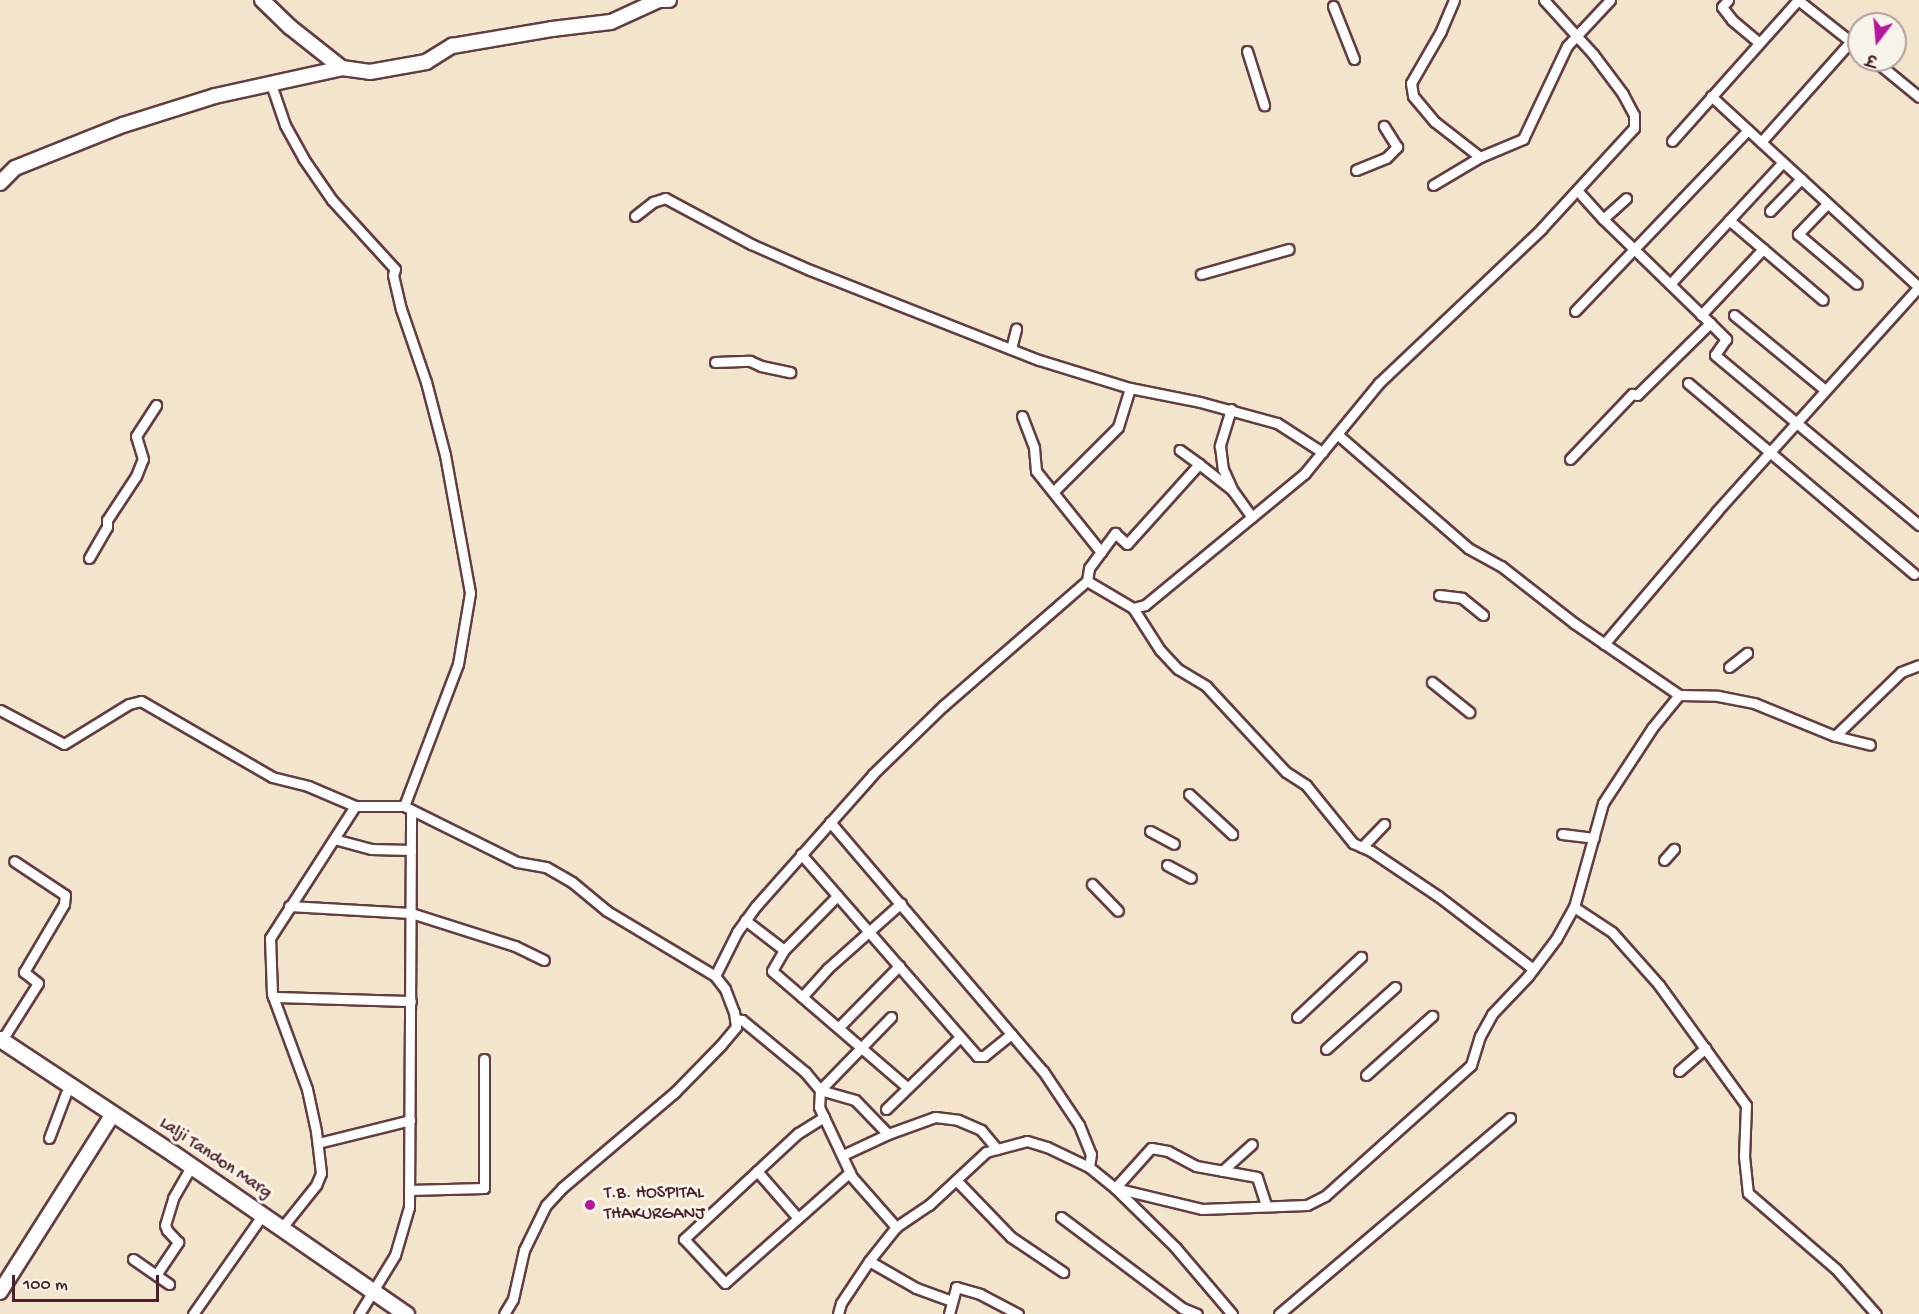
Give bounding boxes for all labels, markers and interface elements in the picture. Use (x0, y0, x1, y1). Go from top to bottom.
north arrow (1847, 12, 1907, 72)
text: उ (1865, 47, 1880, 68)
street label: Lalji Tandon Marg (155, 1113, 275, 1205)
place label: T.B. HOSPITAL THAKURGANJ (604, 1184, 705, 1226)
marker: T.B. HOSPITAL THAKURGANJ (581, 1196, 599, 1214)
scale bar (15, 1263, 162, 1301)
text: 100 m (23, 1275, 68, 1296)

